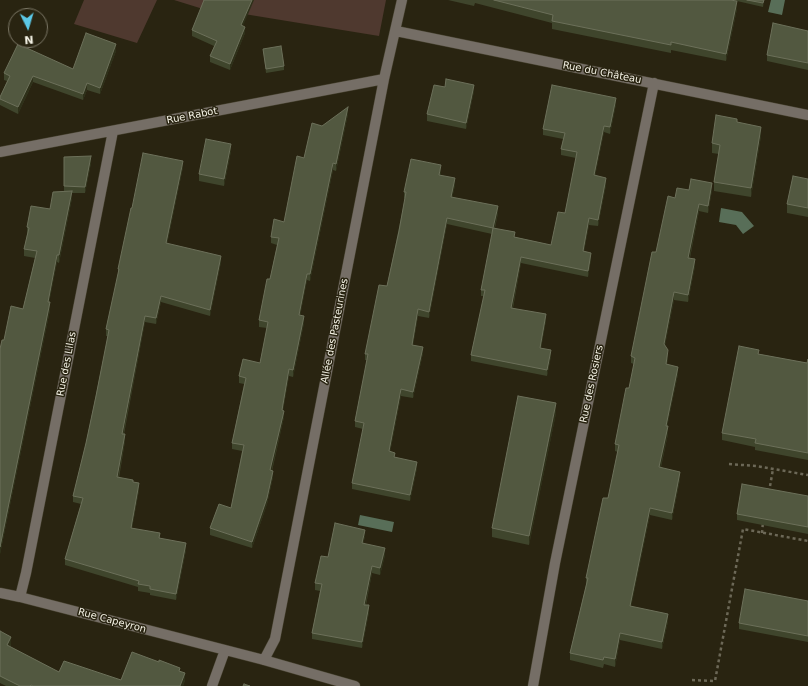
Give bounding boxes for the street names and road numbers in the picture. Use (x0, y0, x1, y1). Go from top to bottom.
street label: Rue du Château (562, 59, 642, 87)
street label: Rue Rabot (166, 105, 218, 127)
street label: Allée des Pasteurines (319, 277, 351, 385)
street label: Rue des Lilas (55, 331, 79, 397)
street label: Rue des Rosiers (578, 344, 606, 424)
street label: Rue Capeyron (77, 606, 147, 636)

